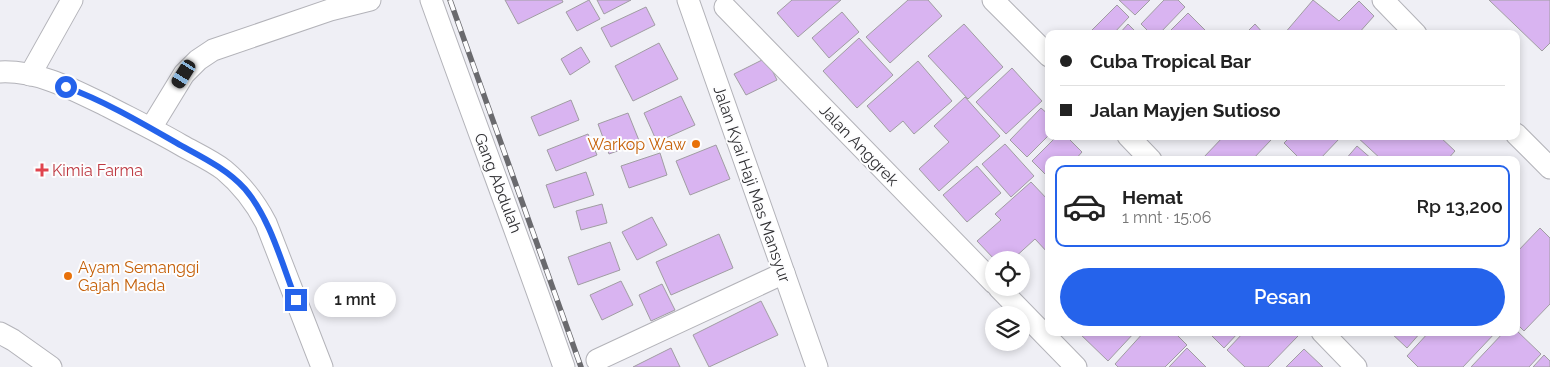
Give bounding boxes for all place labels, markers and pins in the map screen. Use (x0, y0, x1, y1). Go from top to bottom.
place label: Warkop Waw (587, 135, 686, 154)
marker: Warkop Waw (690, 138, 702, 150)
place label: Kimia Farma (52, 161, 143, 180)
marker: Kimia Farma (36, 164, 48, 176)
place label: Ayam Semanggi Gajah Mada (78, 258, 199, 295)
marker: Ayam Semanggi Gajah Mada (62, 270, 74, 282)

